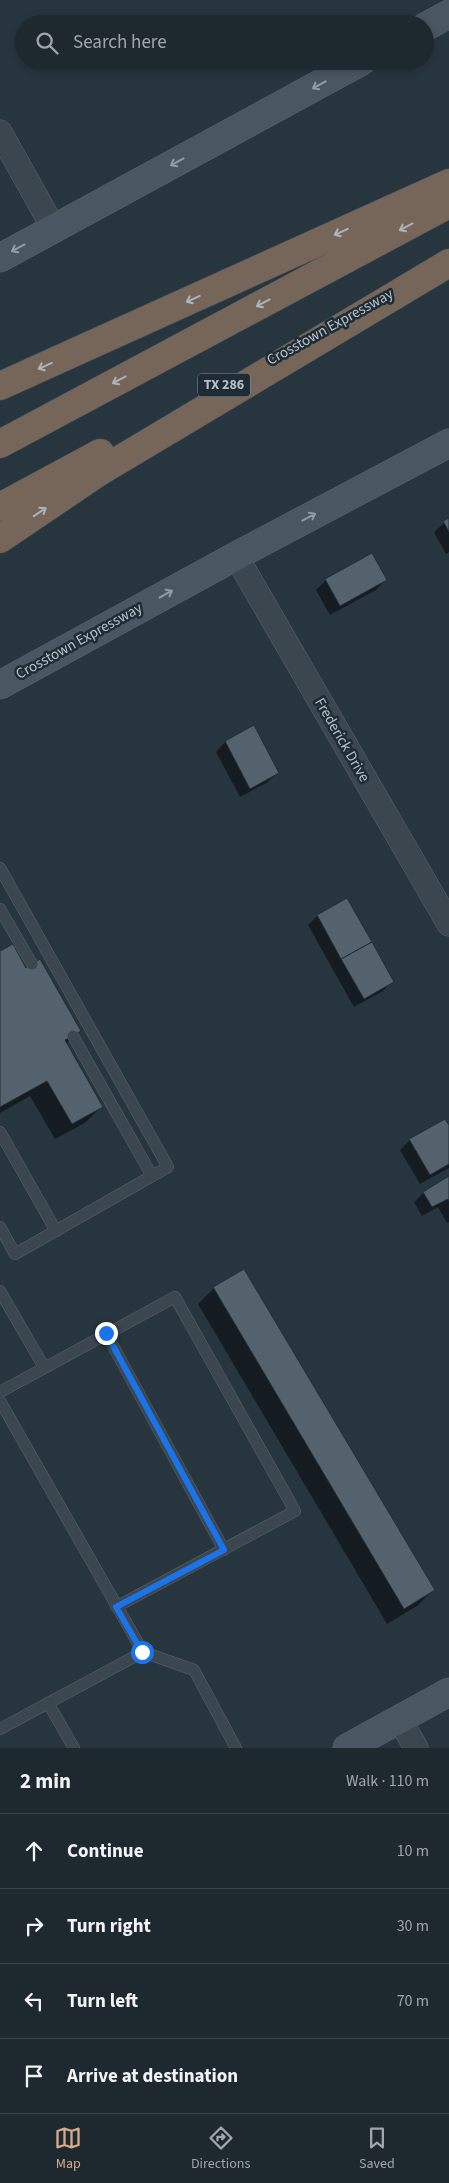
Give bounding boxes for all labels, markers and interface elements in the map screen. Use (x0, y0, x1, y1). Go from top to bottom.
search box (15, 15, 434, 70)
icon: search (33, 29, 61, 57)
text: Search here (73, 29, 167, 56)
one-way arrow (313, 80, 327, 90)
one-way arrow (170, 158, 184, 168)
one-way arrow (399, 223, 414, 232)
one-way arrow (334, 227, 349, 237)
one-way arrow (11, 243, 26, 253)
street label: Crosstown Expressway (263, 283, 397, 371)
one-way arrow (186, 294, 201, 304)
one-way arrow (255, 298, 270, 308)
one-way arrow (38, 361, 53, 371)
road number: TX 286 (198, 374, 250, 396)
one-way arrow (112, 375, 127, 385)
one-way arrow (33, 507, 47, 517)
one-way arrow (301, 512, 316, 522)
one-way arrow (158, 589, 173, 599)
street label: Crosstown Expressway (12, 597, 146, 685)
street label: Frederick Drive (309, 694, 375, 786)
route end (95, 1322, 118, 1345)
route start (131, 1641, 154, 1664)
text: 2 min (20, 1766, 71, 1796)
text: Walk · 110 m (346, 1770, 429, 1792)
icon: ahead (20, 1837, 48, 1865)
text: Continue (67, 1838, 144, 1865)
text: 10 m (397, 1840, 429, 1862)
icon: right (20, 1912, 48, 1940)
text: Turn right (67, 1913, 151, 1940)
text: 30 m (397, 1915, 429, 1937)
icon: left (20, 1987, 48, 2015)
text: Turn left (67, 1988, 138, 2015)
text: 70 m (397, 1990, 429, 2012)
icon: arrive (20, 2062, 48, 2090)
text: Arrive at destination (67, 2063, 238, 2090)
tab: Map (54, 2124, 82, 2174)
tab: Directions (191, 2124, 250, 2174)
tab: Saved (359, 2124, 395, 2174)

